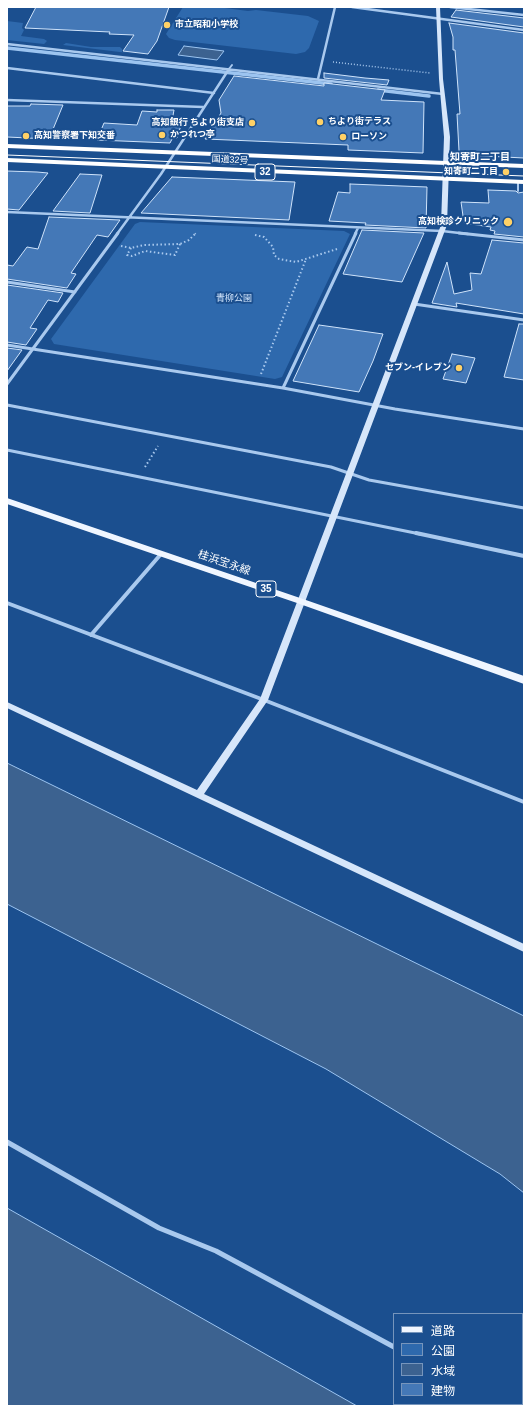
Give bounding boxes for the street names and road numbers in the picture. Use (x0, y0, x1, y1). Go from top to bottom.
street label: 国道32号 (211, 154, 249, 166)
road number: 32 (255, 164, 275, 180)
street label: 桂浜宝永線 (196, 548, 252, 578)
road number: 35 (256, 581, 276, 597)

